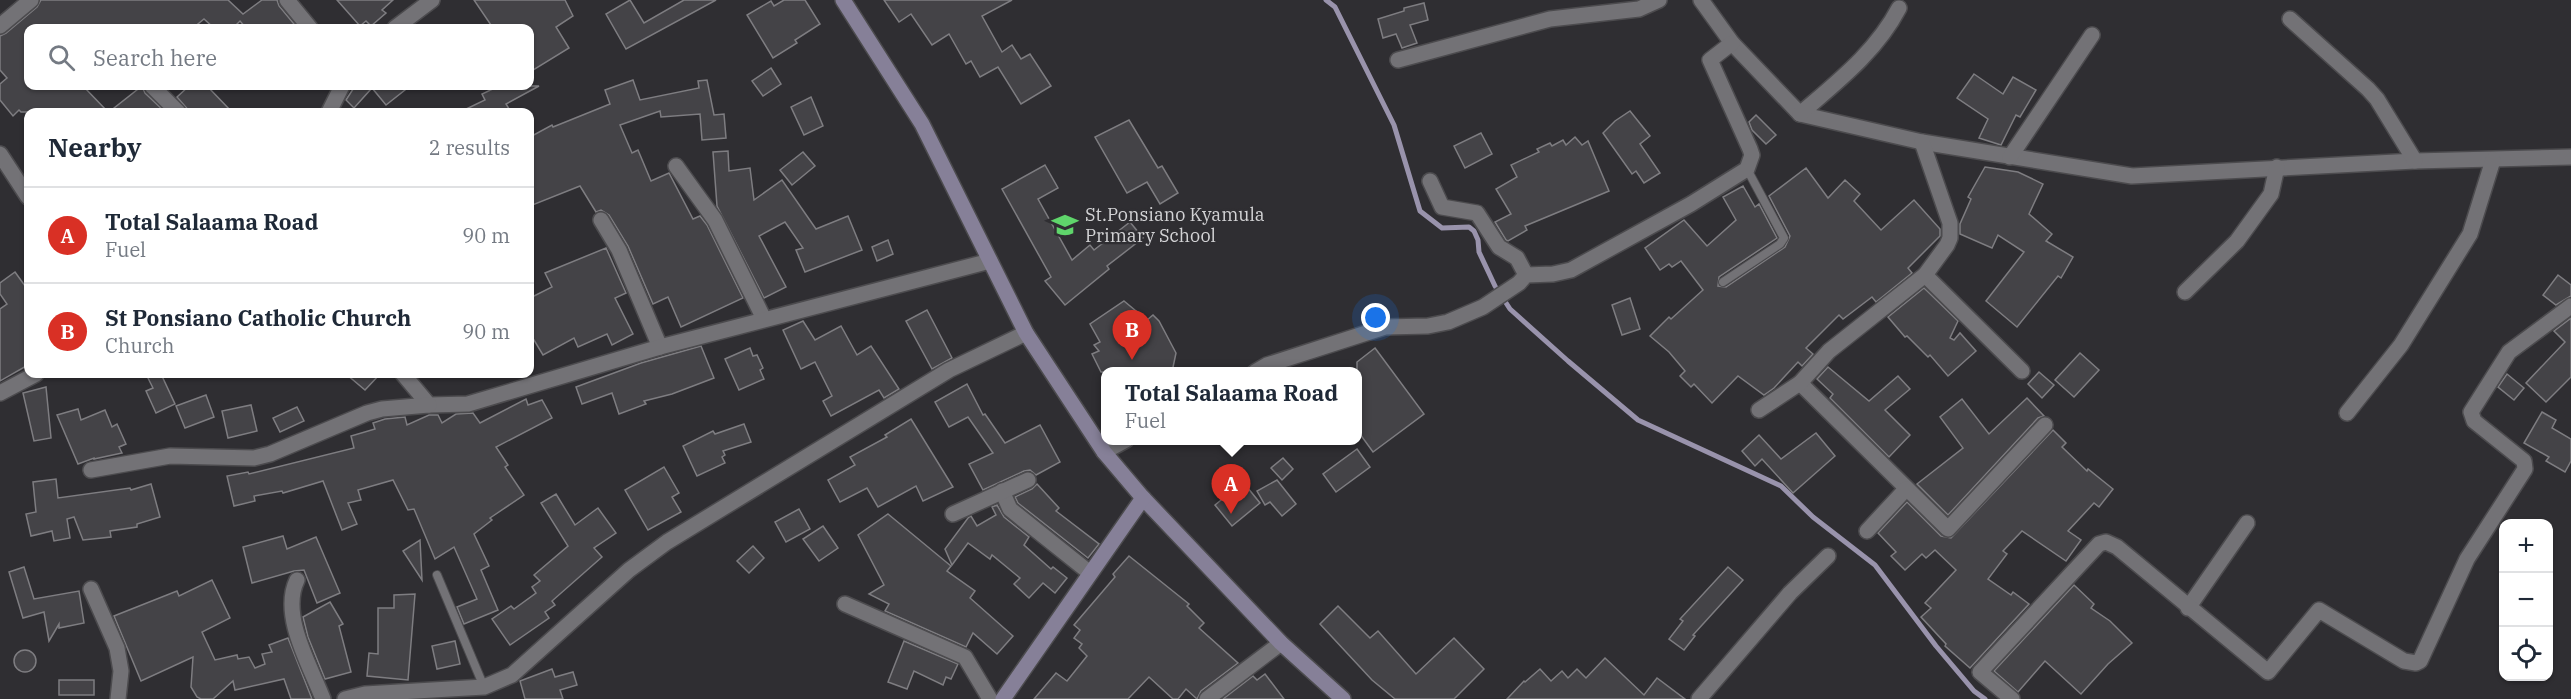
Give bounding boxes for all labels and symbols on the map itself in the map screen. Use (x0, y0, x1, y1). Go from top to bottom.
place label: St.Ponsiano Kyamula Primary School (1085, 203, 1265, 247)
school or university icon: St.Ponsiano Kyamula Primary School (1050, 210, 1080, 240)
your location (1361, 303, 1390, 332)
pin: B (1112, 310, 1152, 360)
pin: A (1212, 464, 1250, 514)

